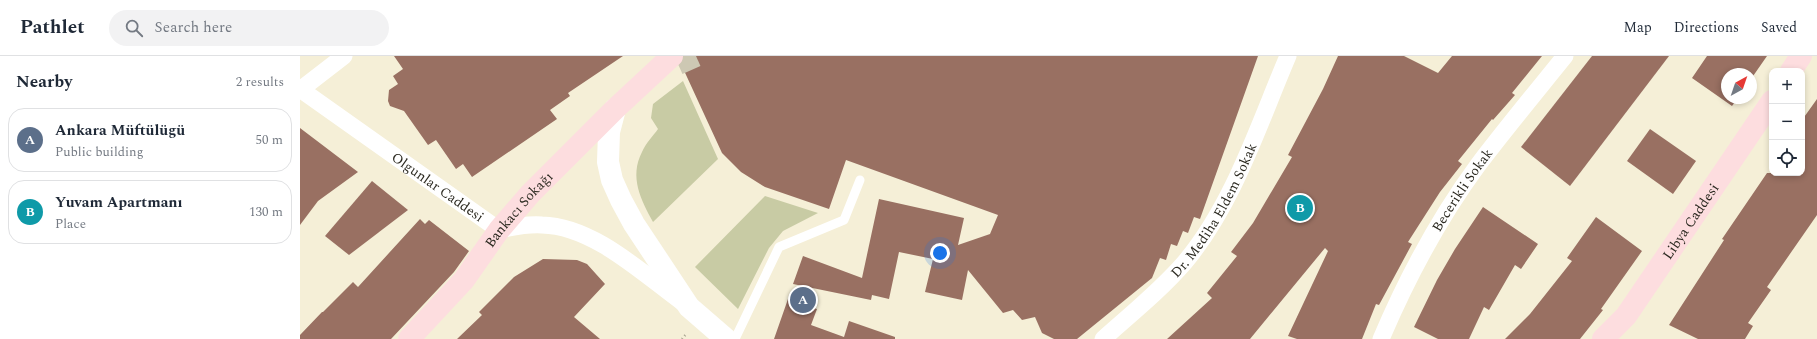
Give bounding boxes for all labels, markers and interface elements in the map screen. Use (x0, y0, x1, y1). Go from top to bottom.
search box (109, 10, 389, 46)
text: Pathlet (20, 13, 85, 42)
text: Search here (155, 16, 232, 39)
icon: search (123, 17, 145, 39)
text: Map (1624, 17, 1652, 38)
text: Directions (1674, 17, 1739, 38)
text: Saved (1761, 17, 1797, 38)
north arrow (1721, 68, 1757, 104)
map controls (1769, 68, 1805, 176)
button: + (1769, 68, 1805, 104)
text: Nearby (16, 69, 72, 95)
text: 2 results (236, 72, 284, 92)
button: − (1769, 104, 1805, 140)
text: Ankara Müftülügü (55, 119, 185, 142)
text: A (25, 130, 35, 150)
text: 50 m (256, 130, 283, 150)
street label: Dr. Mediha Eldem Sokak (1166, 139, 1262, 283)
button: locate (1769, 140, 1805, 176)
text: Public building (55, 142, 144, 162)
street label: Becerikli Sokak (1427, 144, 1498, 236)
street label: Olgunlar Caddesi (387, 147, 488, 227)
street label: Bankacı Sokağı (480, 167, 558, 252)
street label: Libya Caddesi (1657, 179, 1724, 264)
text: Yuvam Apartmanı (55, 191, 183, 214)
pin: B (1287, 193, 1313, 223)
text: B (25, 202, 35, 222)
text: 130 m (249, 202, 283, 222)
text: Place (55, 214, 86, 234)
your location (930, 243, 950, 263)
pin: A (790, 285, 816, 315)

